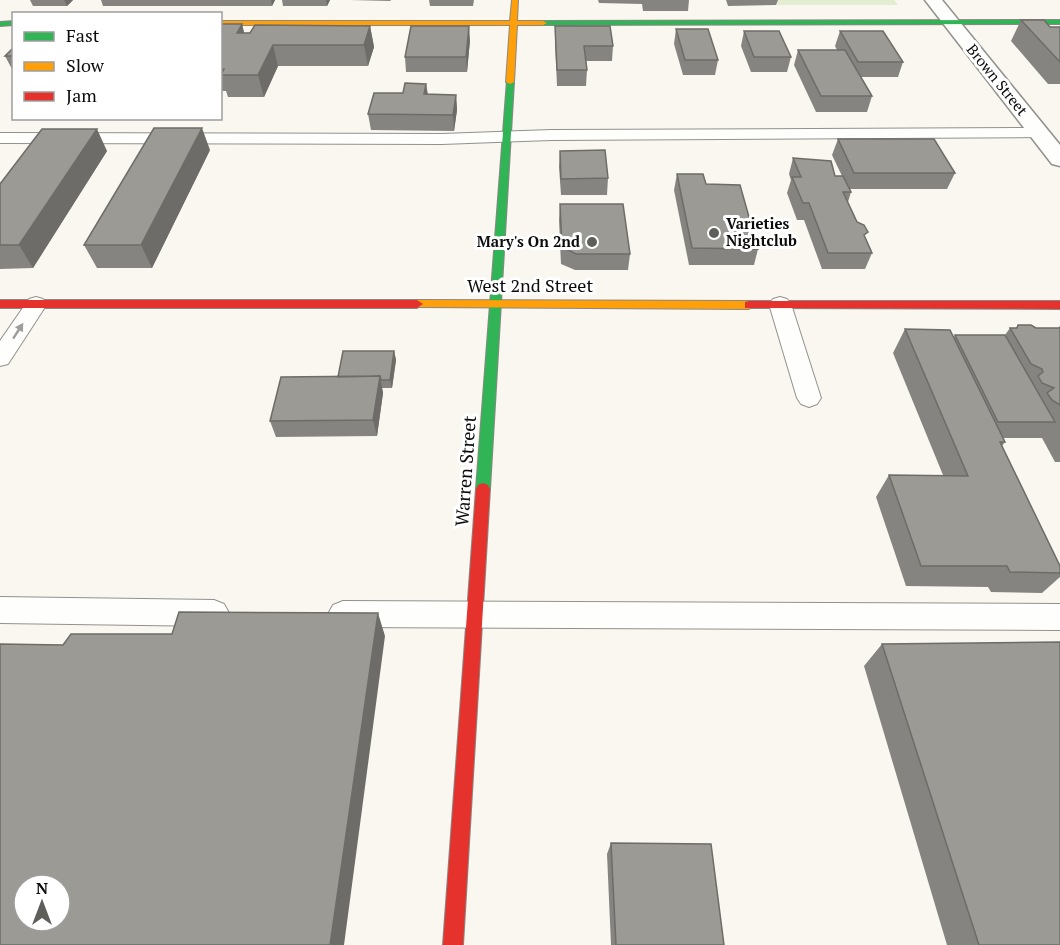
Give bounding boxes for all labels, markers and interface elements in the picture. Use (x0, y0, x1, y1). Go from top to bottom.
legend (12, 12, 222, 120)
text: Fast (66, 23, 100, 47)
street label: Brown Street (963, 39, 1033, 120)
text: Slow (66, 53, 105, 77)
text: Jam (66, 83, 97, 107)
place label: Varieties Nightclub (726, 213, 797, 250)
marker: Varieties Nightclub (707, 226, 721, 240)
place label: Mary's On 2nd (477, 231, 580, 251)
marker: Mary's On 2nd (585, 235, 599, 249)
street label: West 2nd Street (467, 273, 593, 297)
one-way arrow (12, 323, 24, 339)
street label: Warren Street (449, 415, 481, 527)
north arrow (12, 873, 72, 933)
text: N (36, 877, 48, 899)

